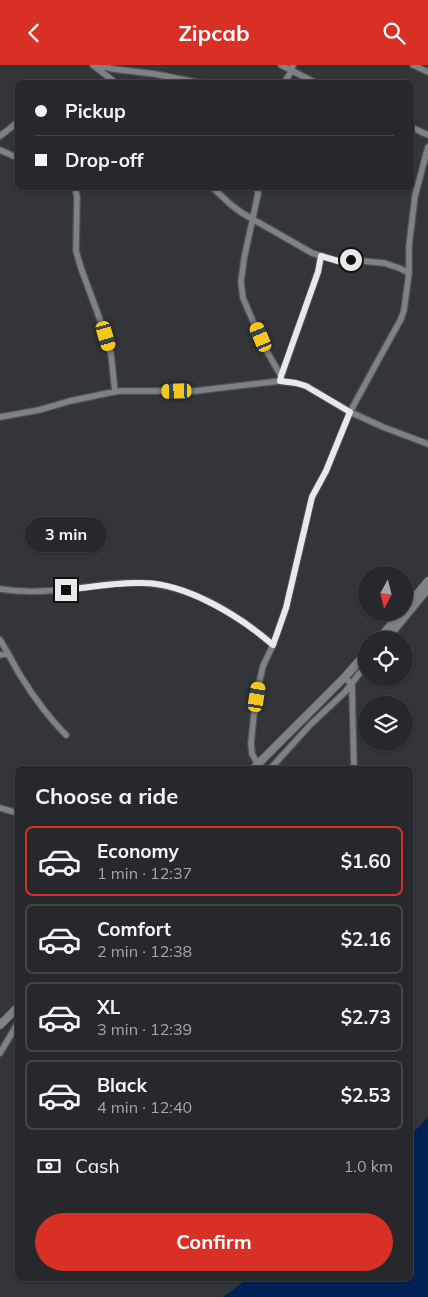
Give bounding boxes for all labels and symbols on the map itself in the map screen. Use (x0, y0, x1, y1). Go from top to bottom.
route start (340, 249, 362, 271)
car (94, 320, 117, 352)
car (248, 320, 273, 354)
car (161, 383, 192, 399)
callout: 3 min (25, 517, 107, 553)
north arrow (358, 566, 412, 621)
route end (55, 579, 77, 601)
car (247, 681, 266, 713)

